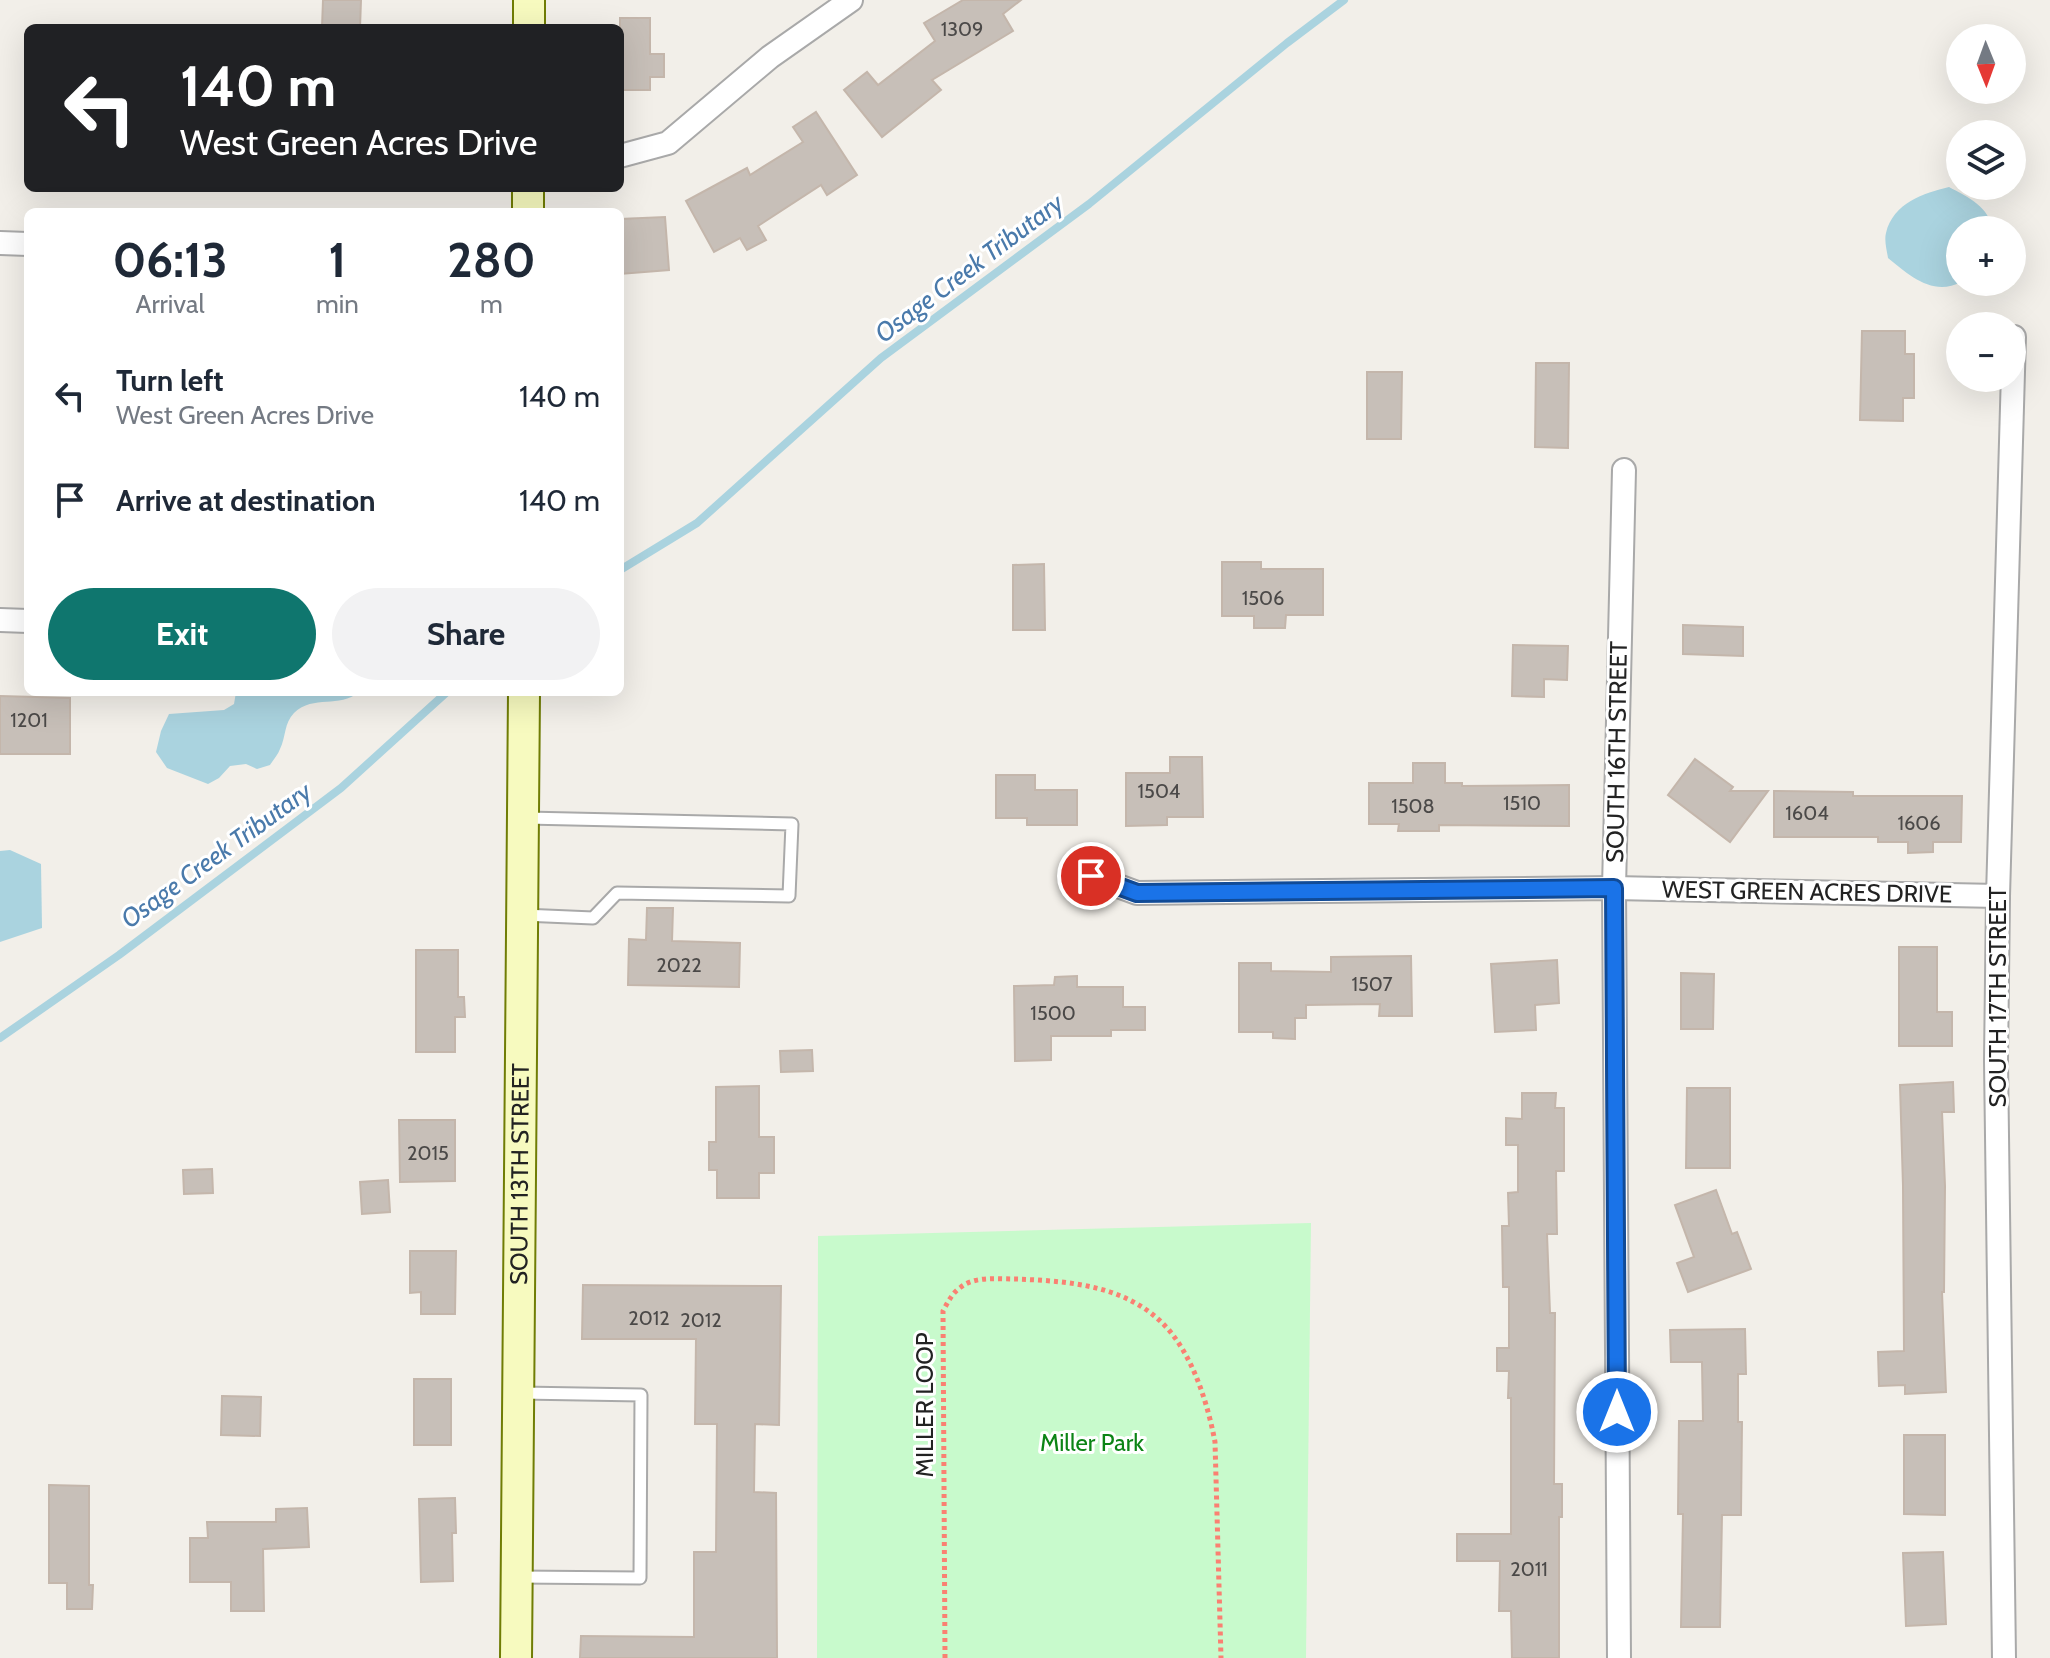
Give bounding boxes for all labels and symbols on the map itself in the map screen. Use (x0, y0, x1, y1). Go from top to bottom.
house number: 1309 (941, 17, 983, 41)
north arrow (1946, 24, 2026, 104)
water label: Osage Creek Tributary (869, 186, 1070, 349)
house number: 1506 (1242, 586, 1284, 610)
street label: SOUTH 16TH STREET (1600, 641, 1633, 863)
house number: 1201 (10, 708, 48, 732)
water label: Osage Creek Tributary (115, 775, 318, 935)
house number: 1504 (1138, 779, 1181, 803)
house number: 1510 (1503, 791, 1541, 815)
house number: 1508 (1391, 794, 1435, 818)
house number: 1604 (1785, 801, 1829, 825)
house number: 1606 (1897, 811, 1941, 835)
pin (1057, 842, 1125, 910)
street label: WEST GREEN ACRES DRIVE (1662, 874, 1952, 909)
street label: SOUTH 17TH STREET (1983, 886, 2012, 1108)
house number: 2022 (656, 953, 702, 977)
house number: 1507 (1351, 972, 1393, 996)
house number: 1500 (1030, 1001, 1076, 1025)
street label: SOUTH 13TH STREET (504, 1063, 535, 1285)
house number: 2015 (407, 1141, 449, 1165)
house number: 2012 (628, 1306, 670, 1330)
house number: 2012 (680, 1308, 722, 1332)
street label: MILLER LOOP (910, 1332, 939, 1477)
position arrow (1575, 1370, 1659, 1454)
park label: Miller Park (1040, 1428, 1144, 1457)
house number: 2011 (1510, 1557, 1548, 1581)

